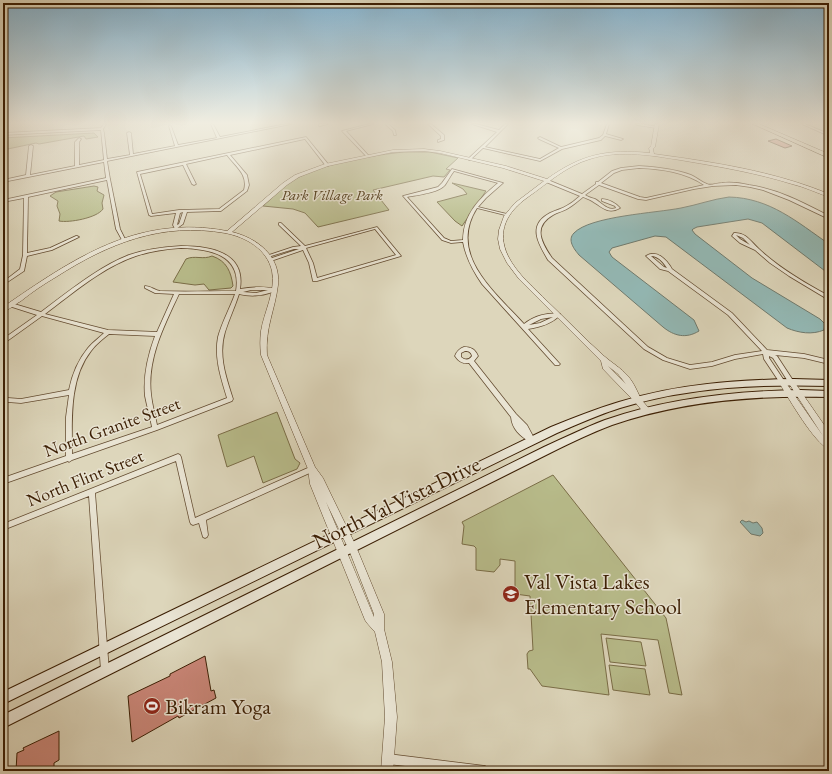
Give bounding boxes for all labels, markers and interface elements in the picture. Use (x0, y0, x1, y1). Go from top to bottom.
park label: Park Village Park (281, 185, 383, 204)
street label: North Granite Street (40, 391, 184, 462)
street label: North Flint Street (23, 444, 147, 511)
street label: North Val Vista Drive (308, 449, 485, 556)
place label: Val Vista Lakes Elementary School (524, 567, 682, 621)
school or university icon: Val Vista Lakes Elementary School (501, 584, 521, 604)
place label: Bikram Yoga (165, 692, 271, 721)
sports icon: Bikram Yoga (142, 696, 162, 716)

